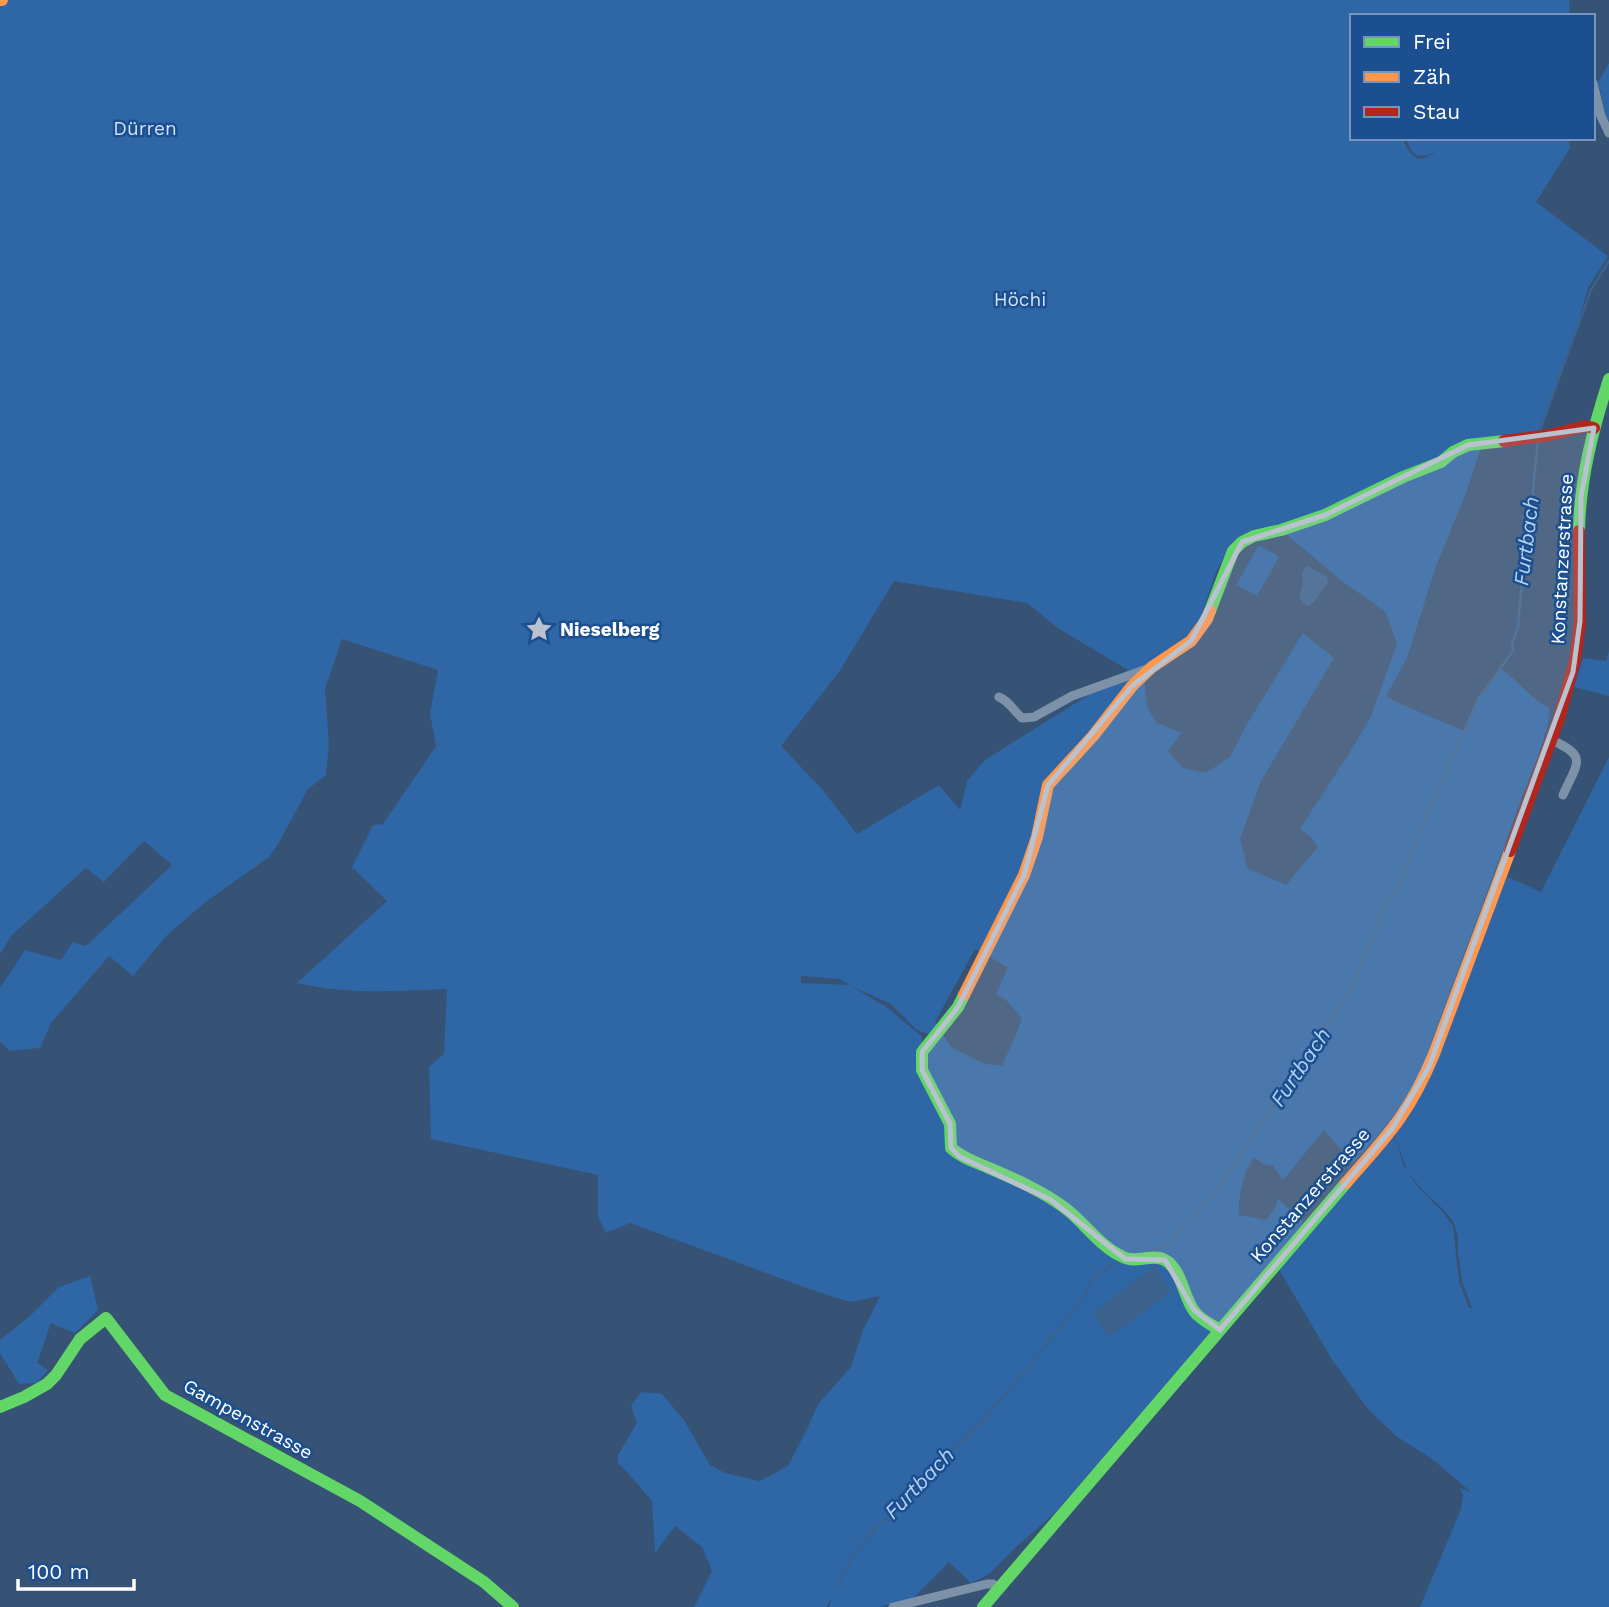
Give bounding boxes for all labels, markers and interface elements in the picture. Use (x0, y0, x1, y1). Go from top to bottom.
legend (1350, 14, 1595, 140)
text: Frei (1413, 29, 1451, 54)
text: Zäh (1413, 64, 1451, 89)
text: Stau (1413, 99, 1460, 124)
park label: Dürren (113, 117, 177, 140)
park label: Höchi (994, 288, 1046, 311)
street label: Konstanzerstrasse (1546, 473, 1578, 645)
water label: Furtbach (1508, 495, 1544, 587)
place icon: Nieselberg (524, 614, 554, 644)
place label: Nieselberg (560, 618, 660, 641)
water label: Furtbach (1265, 1023, 1335, 1111)
street label: Konstanzerstrasse (1245, 1123, 1375, 1267)
street label: Gampenstrasse (179, 1374, 317, 1464)
water label: Furtbach (879, 1442, 959, 1524)
scale bar (18, 1548, 133, 1592)
text: 100 m (28, 1559, 90, 1584)

